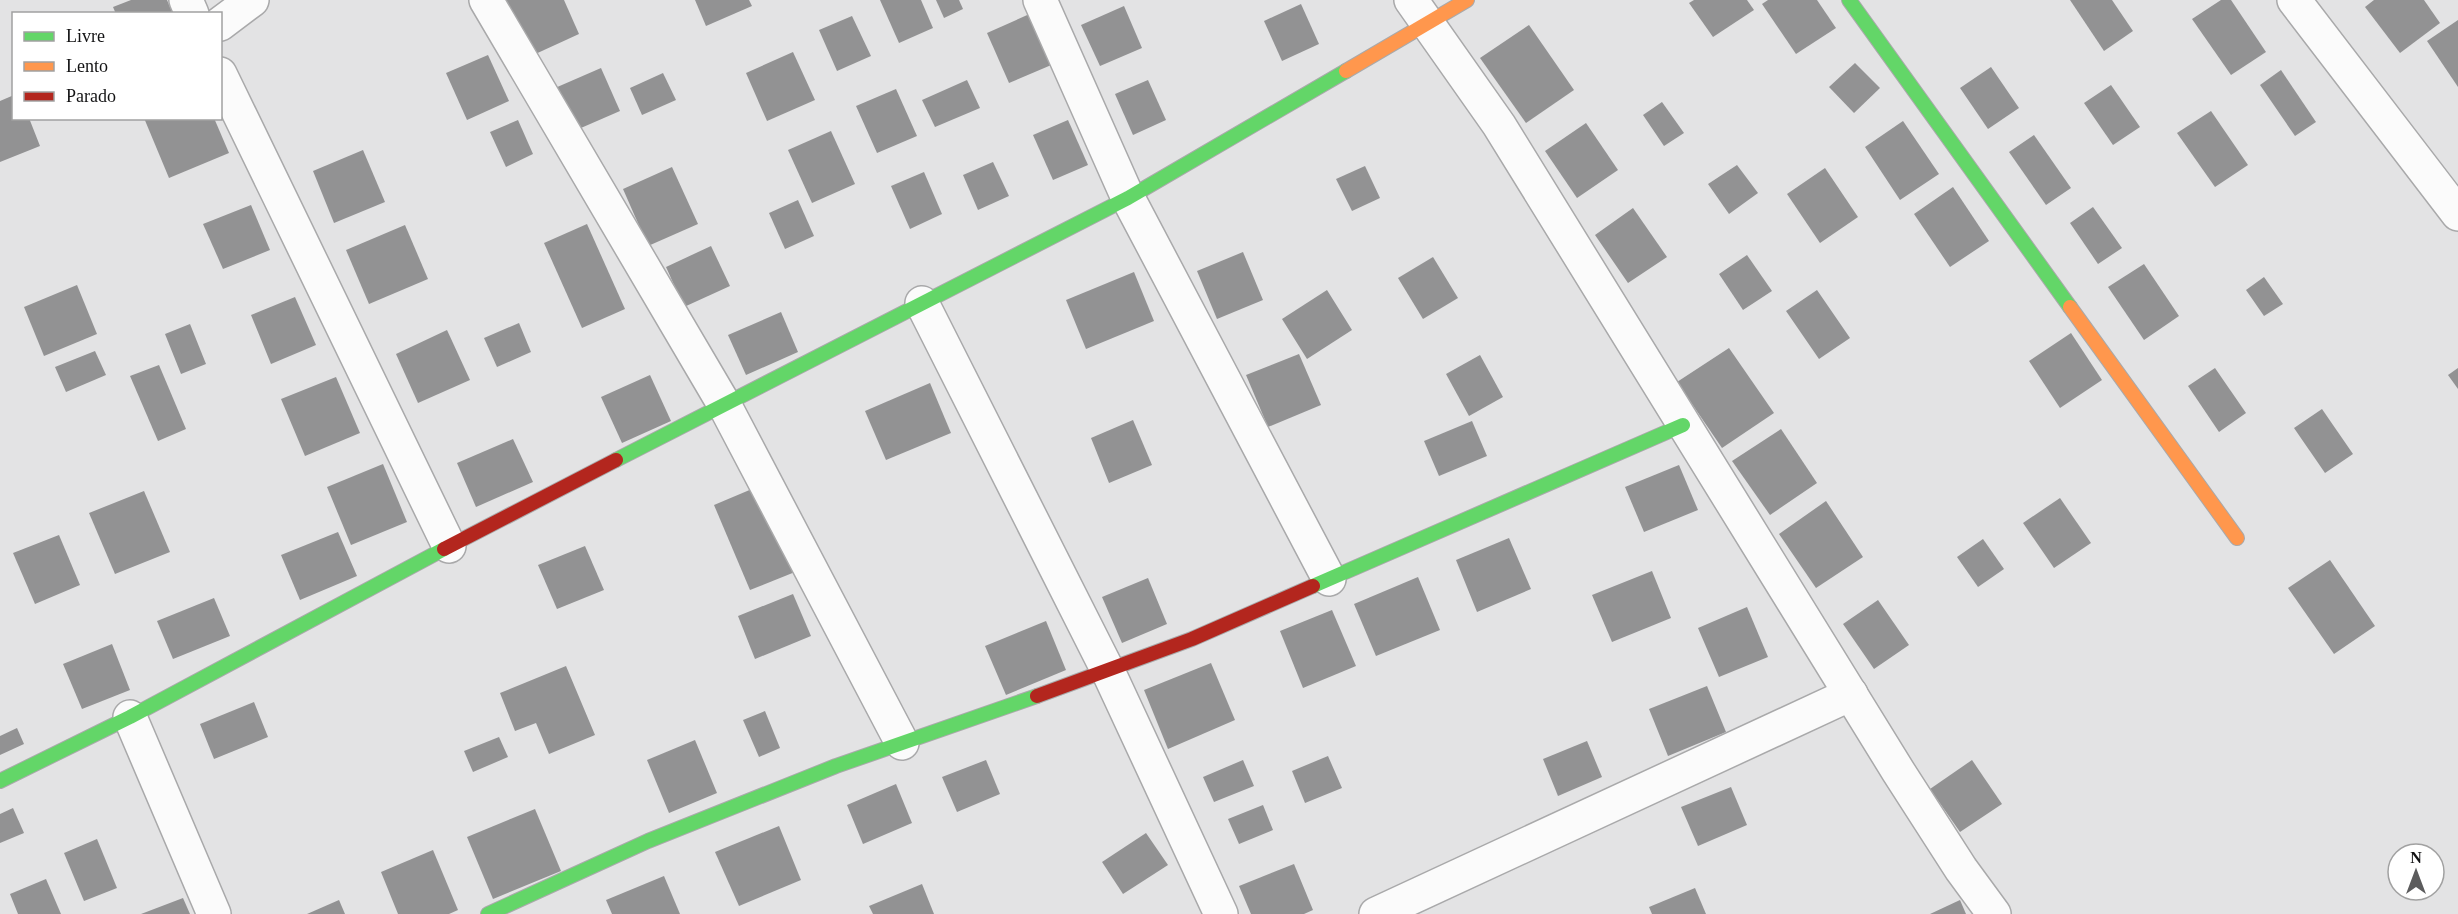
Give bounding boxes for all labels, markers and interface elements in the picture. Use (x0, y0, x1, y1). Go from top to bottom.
legend (12, 12, 222, 120)
text: Livre (66, 26, 105, 46)
text: Lento (66, 56, 108, 76)
text: Parado (66, 86, 116, 106)
north arrow (2386, 842, 2446, 902)
text: N (2410, 849, 2422, 866)

